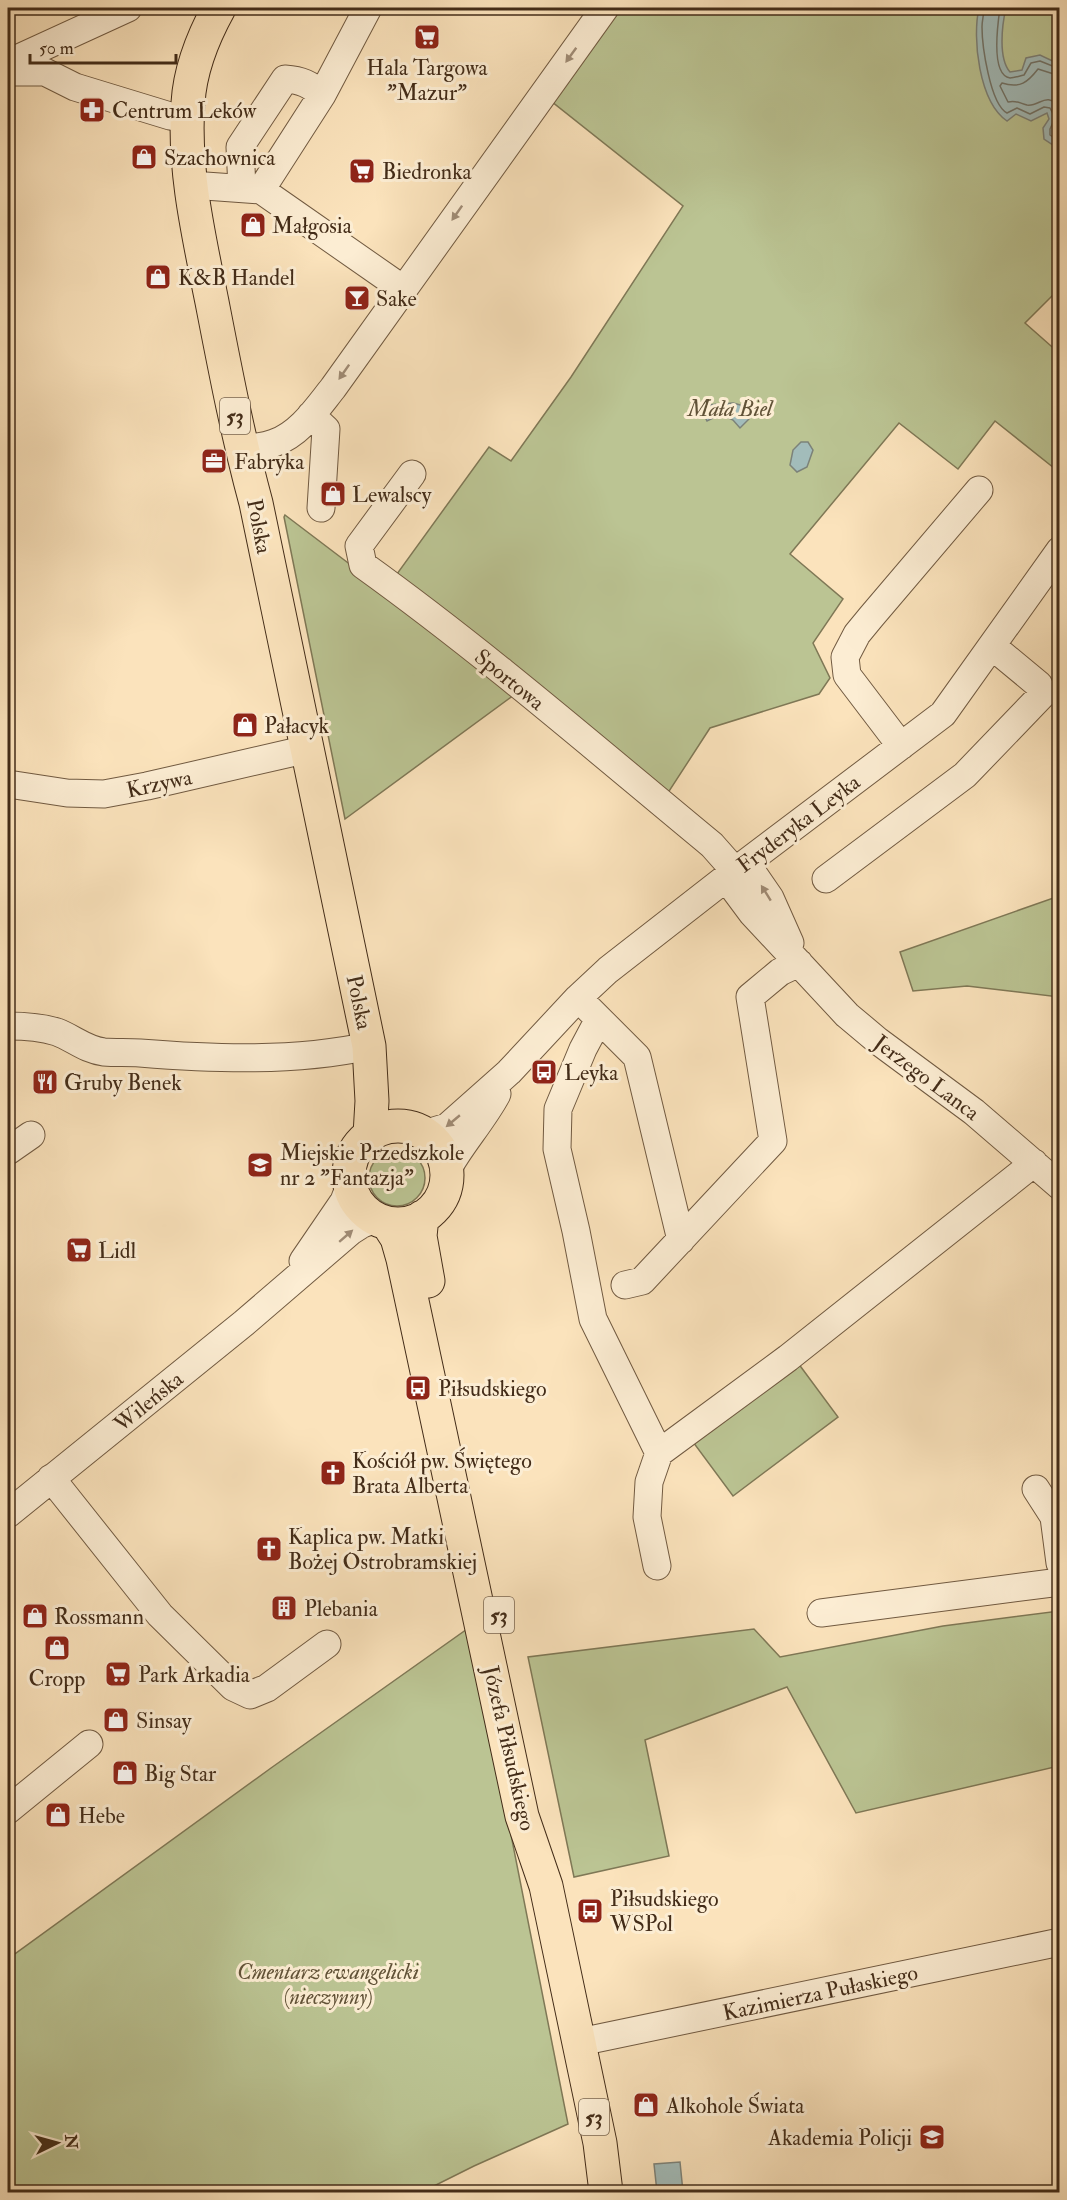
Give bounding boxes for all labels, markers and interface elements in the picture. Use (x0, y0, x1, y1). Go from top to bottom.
supermarket icon: Hala Targowa "Mazur" (412, 22, 442, 52)
scale bar (30, 27, 176, 65)
text: 50 m (39, 37, 74, 60)
one-way arrow (565, 47, 577, 63)
place label: Hala Targowa "Mazur" (366, 54, 489, 107)
pharmacy icon: Centrum Leków (77, 95, 107, 125)
place label: Centrum Leków (112, 97, 257, 125)
shop icon: Szachownica (129, 142, 159, 172)
place label: Szachownica (164, 144, 276, 172)
supermarket icon: Biedronka (347, 156, 377, 186)
place label: Biedronka (382, 158, 472, 186)
one-way arrow (451, 205, 463, 221)
shop icon: Małgosia (238, 210, 268, 240)
place label: Małgosia (272, 212, 353, 240)
shop icon: K&B Handel (143, 262, 173, 292)
place label: K&B Handel (178, 264, 295, 292)
bar icon: Sake (342, 283, 372, 313)
place label: Sake (376, 285, 417, 313)
one-way arrow (338, 364, 350, 380)
park label: Mała Biel (686, 395, 774, 423)
road number: 53 (220, 398, 250, 434)
office icon: Fabryka (199, 446, 229, 476)
place label: Fabryka (234, 448, 305, 476)
shop icon: Lewalscy (318, 479, 348, 509)
place label: Lewalscy (352, 481, 432, 509)
street label: Polska (240, 496, 278, 557)
street label: Sportowa (468, 643, 551, 718)
shop icon: Pałacyk (230, 710, 260, 740)
place label: Pałacyk (264, 712, 330, 740)
street label: Krzywa (124, 763, 196, 805)
street label: Fryderyka Leyka (731, 768, 866, 879)
one-way arrow (761, 885, 772, 901)
street label: Polska (340, 972, 379, 1033)
street label: Jerzego Lanca (867, 1028, 986, 1127)
bus stop icon: Leyka (529, 1057, 559, 1087)
place label: Leyka (564, 1059, 619, 1087)
restaurant icon: Gruby Benek (30, 1067, 60, 1097)
place label: Gruby Benek (64, 1069, 182, 1097)
one-way arrow (445, 1115, 461, 1128)
place label: Miejskie Przedszkole nr 2 "Fantazja" (280, 1139, 464, 1192)
school or university icon: Miejskie Przedszkole nr 2 "Fantazja" (245, 1150, 275, 1180)
one-way arrow (338, 1230, 353, 1243)
supermarket icon: Lidl (64, 1235, 94, 1265)
place label: Lidl (98, 1237, 137, 1265)
street label: Wileńska (107, 1365, 190, 1439)
bus stop icon: Piłsudskiego (403, 1373, 433, 1403)
place label: Piłsudskiego (438, 1375, 546, 1403)
place label: Kościół pw. Świętego Brata Alberta (352, 1447, 532, 1500)
church icon: Kościół pw. Świętego Brata Alberta (318, 1458, 348, 1488)
place label: Kaplica pw. Matki Bożej Ostrobramskiej (288, 1523, 477, 1576)
church icon: Kaplica pw. Matki Bożej Ostrobramskiej (254, 1534, 284, 1564)
building icon: Plebania (269, 1593, 299, 1623)
place label: Plebania (304, 1595, 379, 1623)
road number: 53 (484, 1597, 514, 1633)
shop icon: Rossmann (20, 1601, 50, 1631)
place label: Rossmann (54, 1603, 144, 1631)
shop icon: Cropp (42, 1633, 72, 1663)
supermarket icon: Park Arkadia (103, 1659, 133, 1689)
place label: Park Arkadia (138, 1661, 251, 1689)
street label: Józefa Piłsudskiego (476, 1662, 542, 1833)
place label: Cropp (29, 1665, 85, 1694)
shop icon: Sinsay (101, 1705, 131, 1735)
place label: Sinsay (136, 1707, 192, 1735)
shop icon: Big Star (110, 1758, 140, 1788)
place label: Big Star (144, 1760, 217, 1788)
shop icon: Hebe (43, 1800, 73, 1830)
place label: Hebe (78, 1802, 125, 1830)
place label: Piłsudskiego WSPol (609, 1885, 718, 1938)
bus stop icon: Piłsudskiego WSPol (575, 1896, 605, 1926)
park label: Cmentarz ewangelicki (nieczynny) (237, 1958, 419, 2011)
street label: Kazimierza Pułaskiego (720, 1959, 920, 2027)
shop icon: Alkohole Świata (631, 2090, 661, 2120)
place label: Alkohole Świata (665, 2092, 805, 2120)
road number: 53 (579, 2099, 609, 2135)
north arrow (27, 2113, 87, 2173)
school or university icon: Akademia Policji (917, 2122, 947, 2152)
place label: Akademia Policji (767, 2124, 912, 2152)
text: N (60, 2133, 82, 2150)

